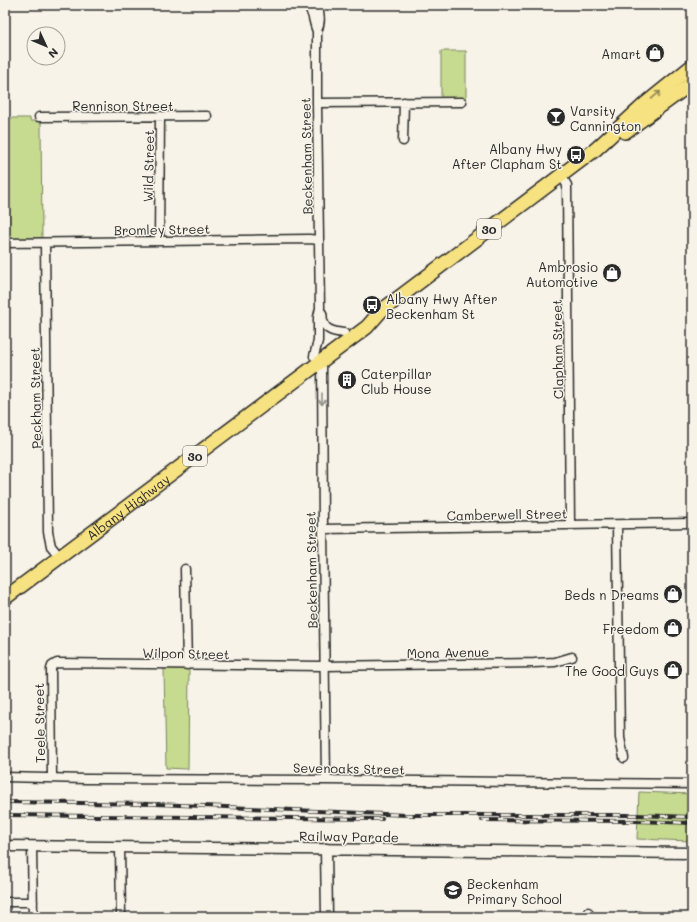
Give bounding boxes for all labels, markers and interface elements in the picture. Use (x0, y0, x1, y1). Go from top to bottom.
north arrow (26, 26, 66, 66)
shop icon: Amart (644, 42, 666, 64)
text: N (45, 45, 62, 62)
place label: Amart (601, 45, 641, 62)
one-way arrow (651, 90, 662, 99)
street label: Rennison Street (72, 97, 174, 114)
street label: Beckenham Street (296, 97, 316, 215)
place label: Varsity Cannington (570, 102, 641, 134)
bar icon: Varsity Cannington (545, 106, 567, 128)
street label: Wild Street (139, 129, 157, 202)
place label: Albany Hwy After Clapham St (452, 140, 562, 172)
bus stop icon: Albany Hwy After Clapham St (565, 144, 587, 166)
road number: 30 (477, 219, 501, 239)
street label: Bromley Street (114, 220, 211, 238)
place label: Ambrosio Automotive (526, 258, 598, 290)
shop icon: Ambrosio Automotive (601, 262, 623, 284)
place label: Albany Hwy After Beckenham St (386, 290, 497, 322)
bus stop icon: Albany Hwy After Beckenham St (361, 294, 383, 316)
street label: Clapham Street (548, 299, 566, 399)
street label: Peckham Street (26, 347, 44, 449)
place label: Caterpillar Club House (361, 365, 432, 397)
building icon: Caterpillar Club House (336, 369, 358, 391)
one-way arrow (318, 392, 326, 405)
road number: 30 (183, 446, 207, 466)
street label: Albany Highway (82, 469, 173, 543)
street label: Camberwell Street (446, 504, 568, 524)
street label: Beckenham Street (301, 511, 321, 629)
shop icon: Beds n Dreams (662, 583, 684, 605)
place label: Beds n Dreams (565, 586, 659, 603)
shop icon: Freedom (662, 617, 684, 639)
place label: Freedom (603, 620, 659, 637)
street label: Mona Avenue (407, 643, 489, 661)
street label: Wilpon Street (142, 644, 230, 662)
shop icon: The Good Guys (662, 659, 684, 681)
place label: The Good Guys (565, 662, 659, 679)
street label: Teele Street (30, 682, 48, 763)
street label: Sevenoaks Street (293, 759, 405, 777)
street label: Railway Parade (299, 827, 399, 845)
place label: Beckenham Primary School (467, 875, 562, 907)
school or university icon: Beckenham Primary School (442, 879, 464, 901)

